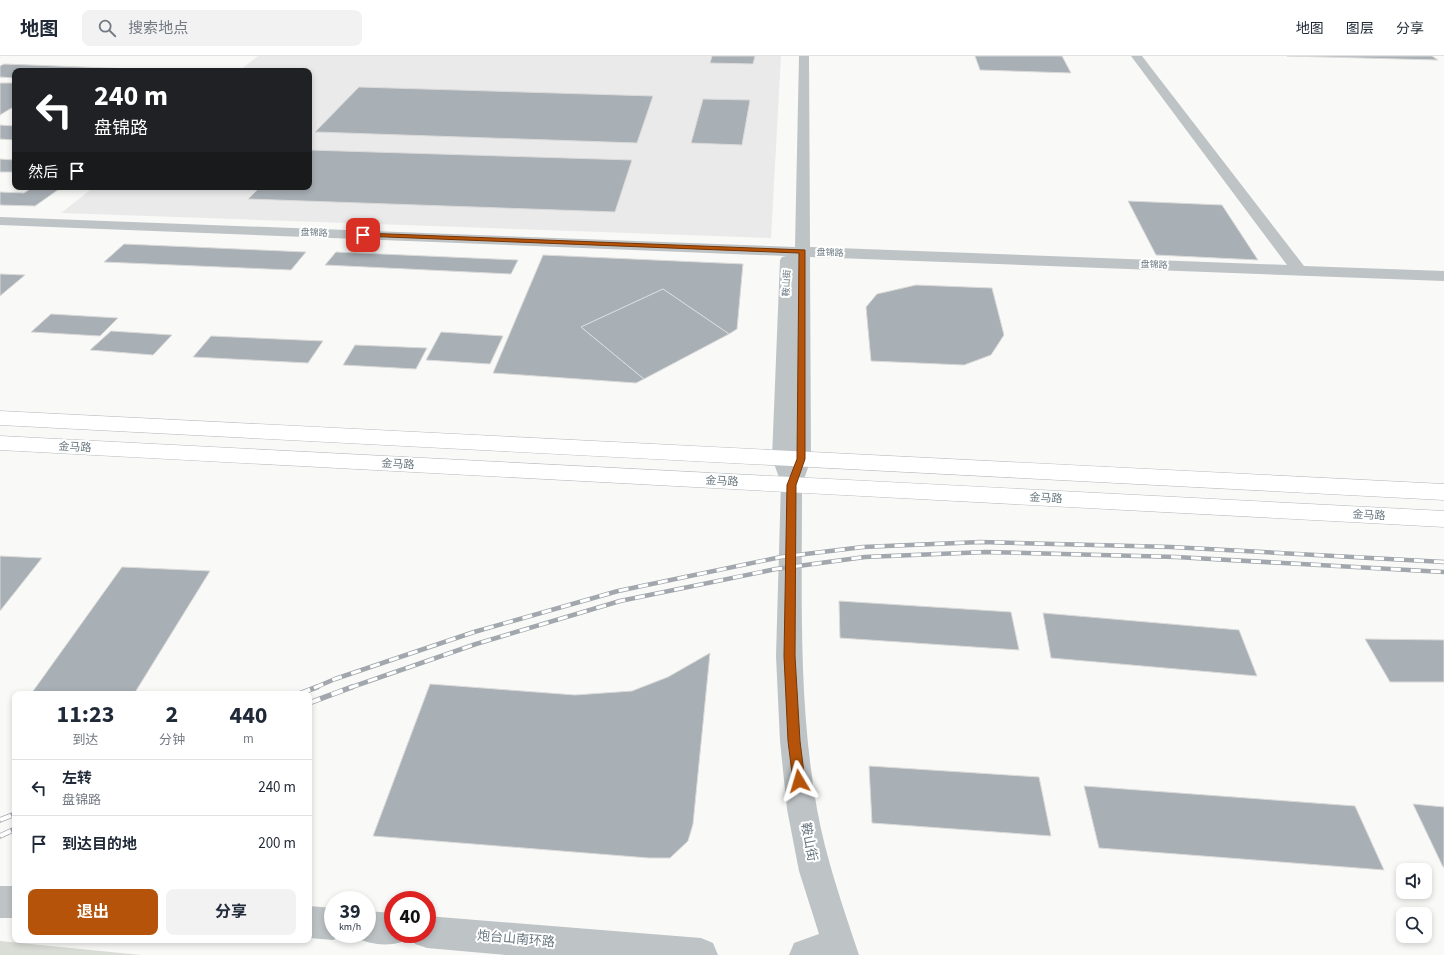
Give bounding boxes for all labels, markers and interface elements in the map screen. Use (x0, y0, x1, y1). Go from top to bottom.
search box (82, 10, 362, 46)
text: 地图 (20, 16, 58, 43)
icon: search (96, 17, 118, 39)
text: 搜索地点 (128, 18, 188, 39)
text: 地图 (1296, 19, 1324, 39)
text: 图层 (1346, 19, 1374, 39)
text: 分享 (1396, 19, 1424, 39)
text: 240 m (94, 76, 168, 116)
icon: left (28, 84, 80, 136)
text: 盘锦路 (94, 116, 148, 141)
icon: arrive (66, 160, 88, 182)
text: 然后 (28, 162, 58, 183)
pin (346, 218, 380, 252)
icon: arrive (352, 224, 374, 246)
street label: 盘锦路 (300, 226, 328, 240)
street label: 盘锦路 (816, 246, 844, 260)
street label: 盘锦路 (1140, 258, 1168, 272)
street label: 鞍山街 (780, 269, 794, 297)
street label: 金马路 (58, 439, 92, 455)
street label: 金马路 (381, 456, 415, 472)
street label: 金马路 (705, 473, 739, 489)
street label: 金马路 (1029, 490, 1063, 506)
street label: 金马路 (1352, 507, 1386, 523)
text: 11:23 (57, 697, 114, 732)
text: 2 (166, 697, 178, 732)
text: 440 (229, 698, 267, 733)
text: m (243, 730, 254, 748)
text: 到达 (72, 731, 98, 749)
text: 分钟 (159, 731, 185, 749)
position arrow (778, 760, 820, 802)
text: 左转 (62, 768, 92, 789)
icon: left (28, 777, 50, 799)
text: 240 m (258, 777, 296, 798)
text: 盘锦路 (62, 791, 101, 809)
street label: 鞍山街 (796, 821, 822, 863)
icon: arrive (28, 833, 50, 855)
text: 200 m (258, 833, 296, 854)
text: 到达目的地 (62, 834, 137, 855)
map controls (1396, 863, 1432, 943)
button: sound (1396, 863, 1432, 899)
button: 退出 (28, 889, 158, 935)
button: 分享 (166, 889, 296, 935)
speed limit sign: 40 (384, 891, 436, 943)
text: 39 (339, 898, 361, 926)
button: search (1396, 907, 1432, 943)
text: km/h (339, 920, 361, 934)
street label: 炮台山南环路 (476, 927, 556, 951)

